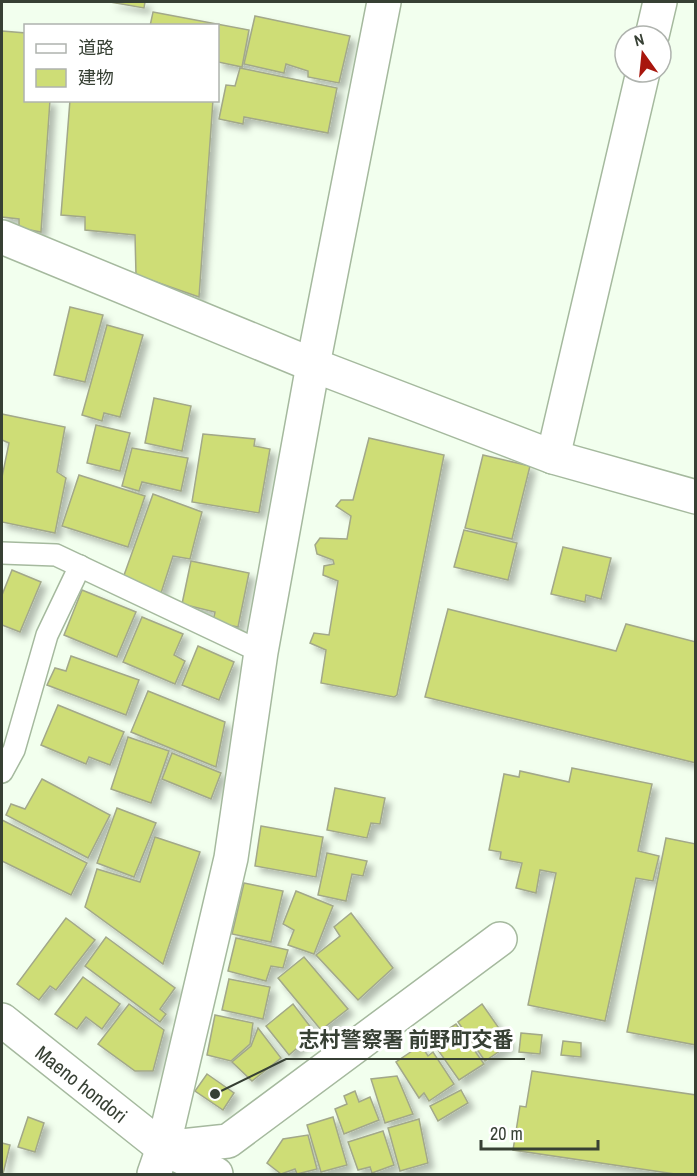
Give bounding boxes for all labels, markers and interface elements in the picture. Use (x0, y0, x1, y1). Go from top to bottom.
legend (24, 24, 219, 102)
north arrow (613, 24, 673, 84)
text: N (632, 28, 647, 51)
text: 道路 (78, 35, 114, 60)
text: 建物 (78, 65, 114, 90)
callout: 志村警察署 前野町交番 (286, 1020, 525, 1059)
text: 志村警察署 前野町交番 (299, 1025, 513, 1054)
street label: Maeno hondori (30, 1039, 133, 1128)
scale bar (481, 1113, 598, 1151)
text: 20 m (490, 1121, 523, 1146)

